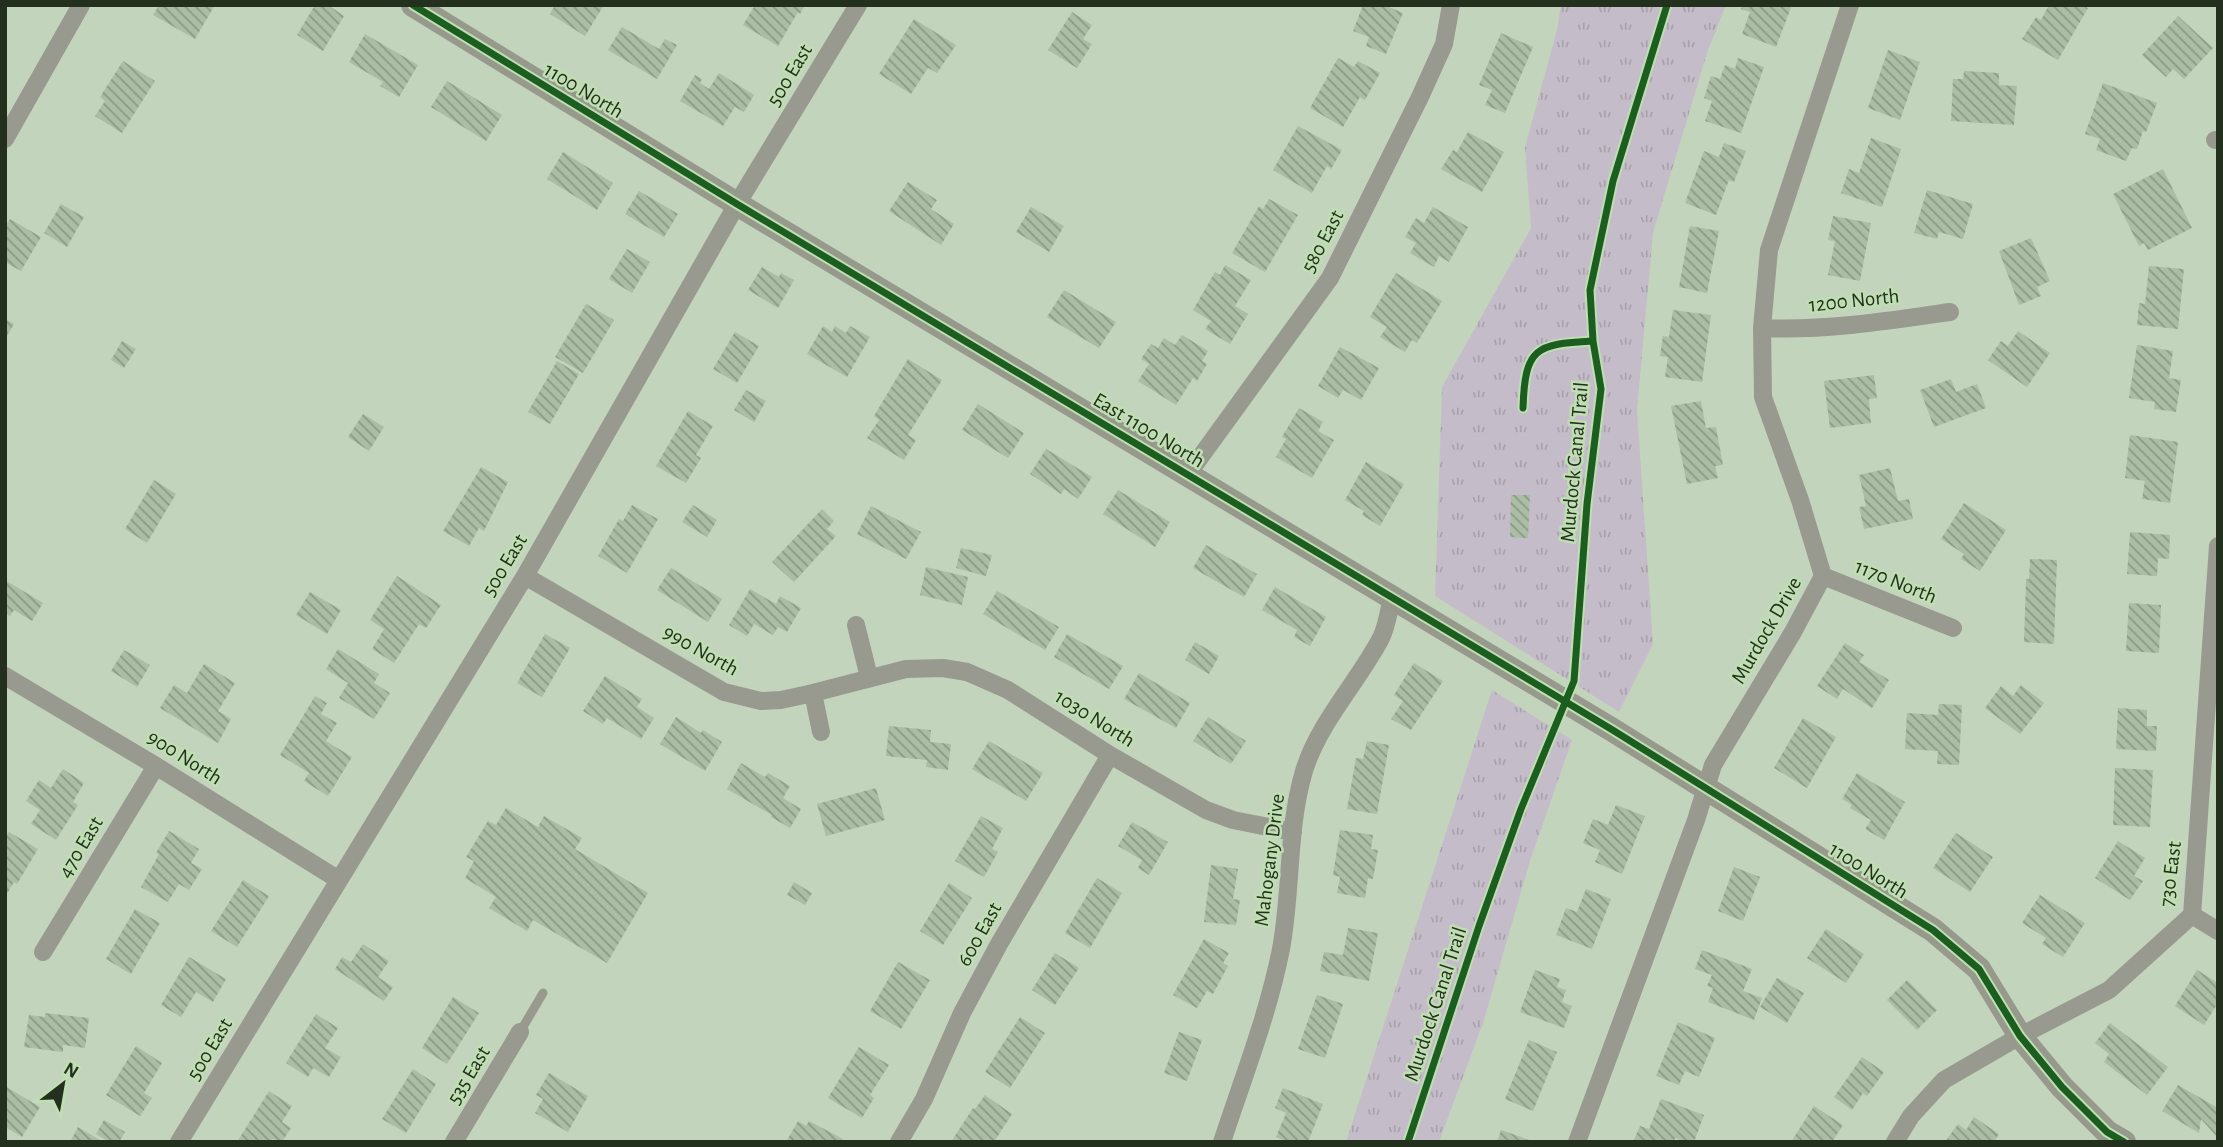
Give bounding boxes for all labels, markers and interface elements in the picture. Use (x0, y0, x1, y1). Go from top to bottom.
street label: 500 East (763, 40, 816, 110)
street label: 1100 North (540, 59, 627, 122)
street label: 580 East (1297, 206, 1348, 276)
street label: 1200 North (1808, 285, 1900, 316)
street label: Murdock Canal Trail (1557, 381, 1592, 543)
street label: East 1100 North (1089, 389, 1208, 472)
street label: 500 East (478, 530, 531, 600)
street label: 1170 North (1852, 556, 1940, 607)
street label: Murdock Drive (1727, 573, 1805, 687)
street label: 990 North (659, 621, 742, 680)
street label: 1030 North (1051, 686, 1138, 751)
street label: 900 North (144, 726, 226, 789)
street label: Mahogany Drive (1251, 793, 1288, 927)
street label: 470 East (54, 813, 107, 882)
street label: 1100 North (1826, 838, 1912, 903)
street label: 730 East (2156, 840, 2185, 908)
street label: 600 East (953, 899, 1006, 970)
street label: Murdock Canal Trail (1401, 924, 1470, 1084)
street label: 500 East (183, 1014, 236, 1084)
street label: 535 East (443, 1042, 494, 1108)
north arrow (28, 1049, 98, 1119)
text: N (60, 1059, 82, 1082)

